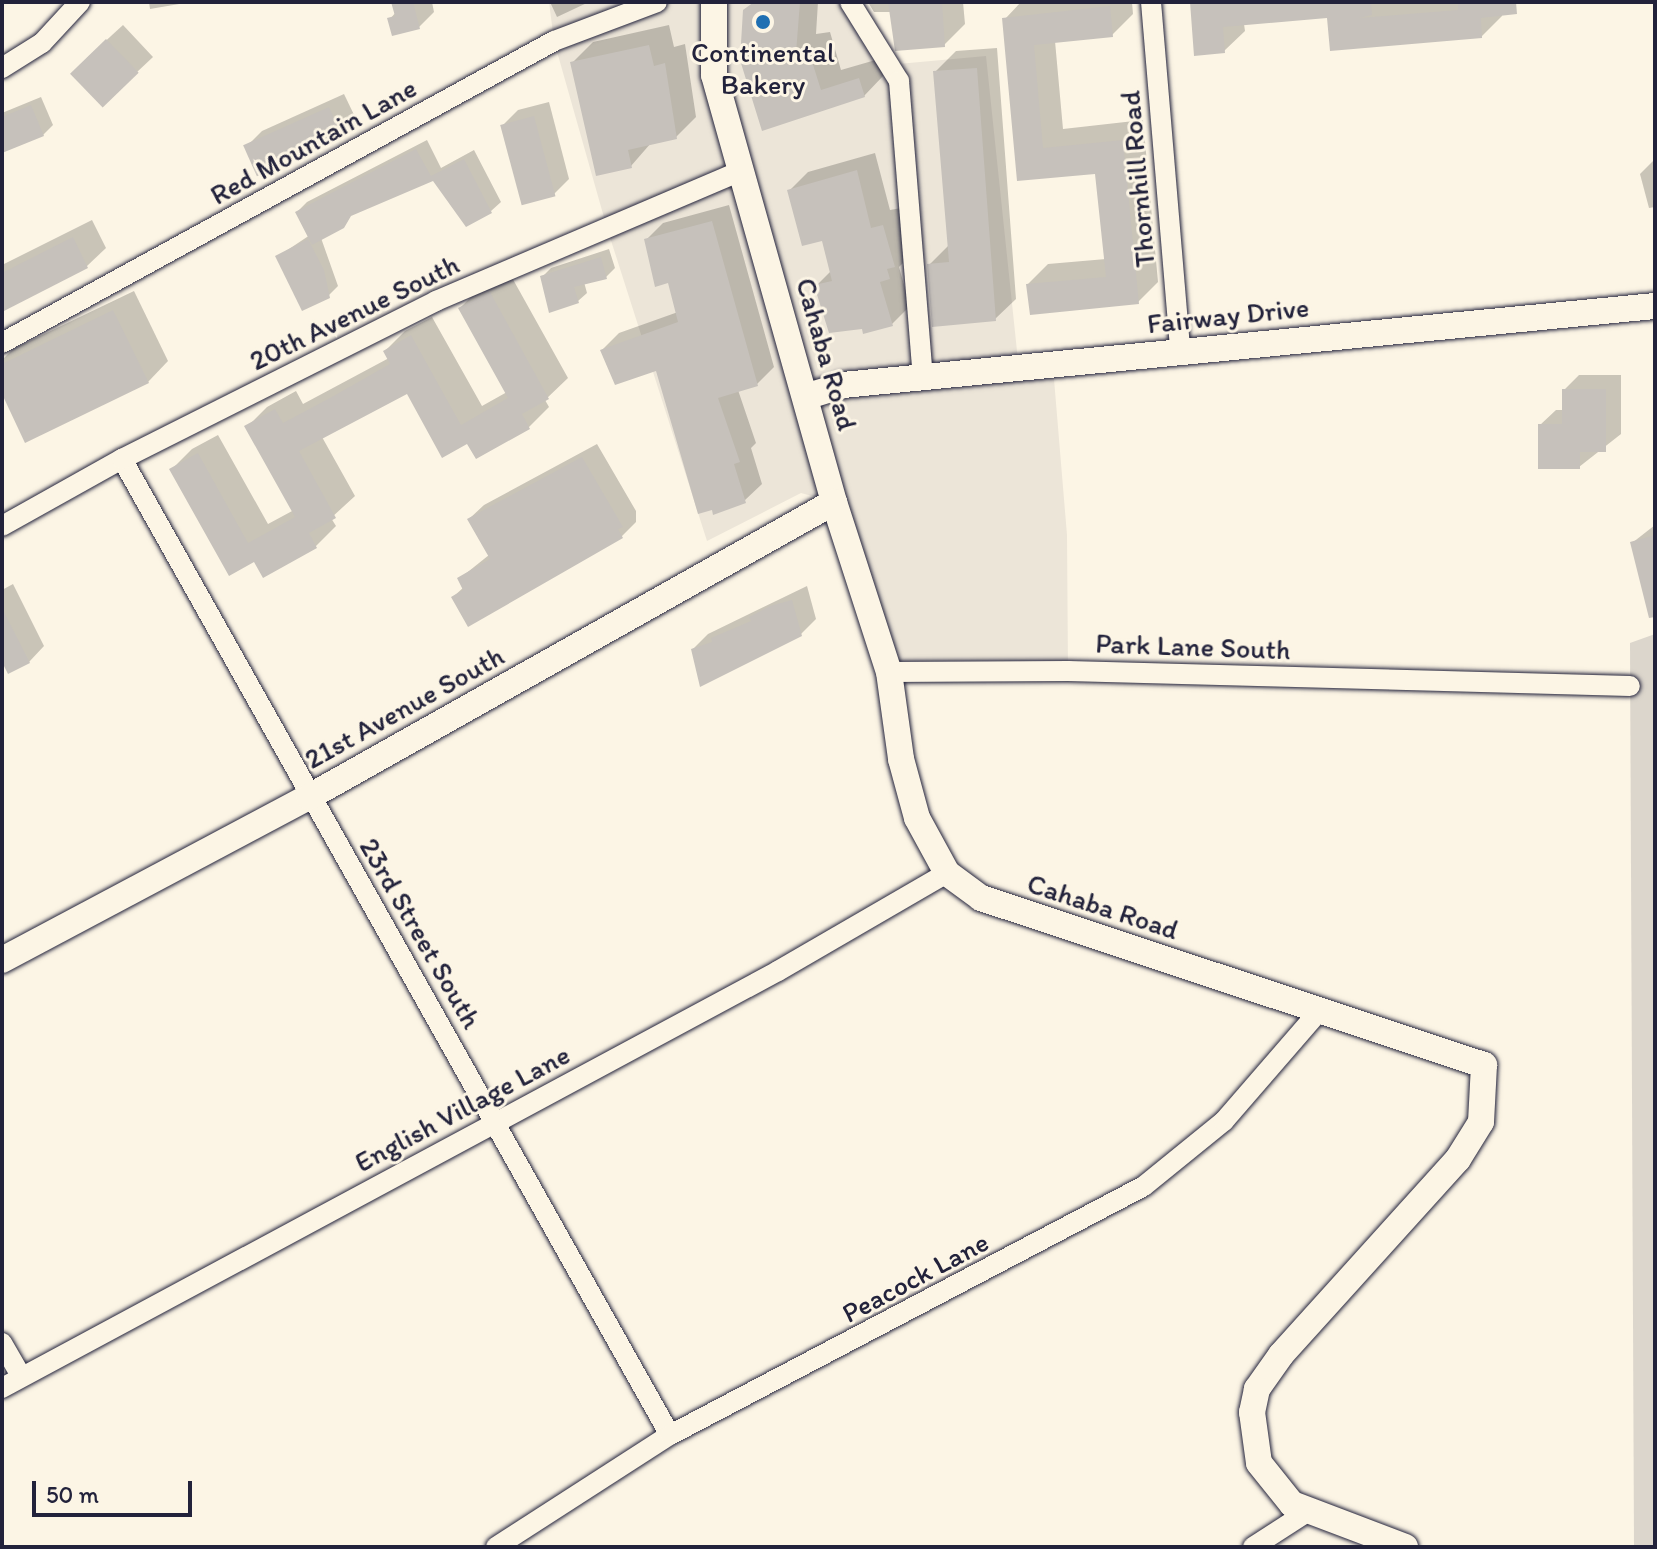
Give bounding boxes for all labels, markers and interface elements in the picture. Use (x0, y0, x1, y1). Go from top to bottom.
marker: Continental Bakery (754, 13, 772, 31)
place label: Continental Bakery (691, 35, 835, 101)
street label: Red Mountain Lane (204, 70, 422, 212)
street label: Thornhill Road (1113, 90, 1161, 268)
street label: 20th Avenue South (245, 247, 463, 377)
street label: Cahaba Road (789, 274, 865, 434)
street label: Fairway Drive (1145, 290, 1311, 340)
street label: Park Lane South (1095, 626, 1291, 666)
street label: 21st Avenue South (299, 639, 509, 775)
street label: 23rd Street South (353, 832, 489, 1034)
street label: Cahaba Road (1023, 866, 1183, 946)
street label: English Village Lane (349, 1037, 575, 1179)
street label: Peacock Lane (836, 1224, 994, 1330)
scale bar (36, 1465, 196, 1515)
text: 50 m (46, 1480, 99, 1509)

